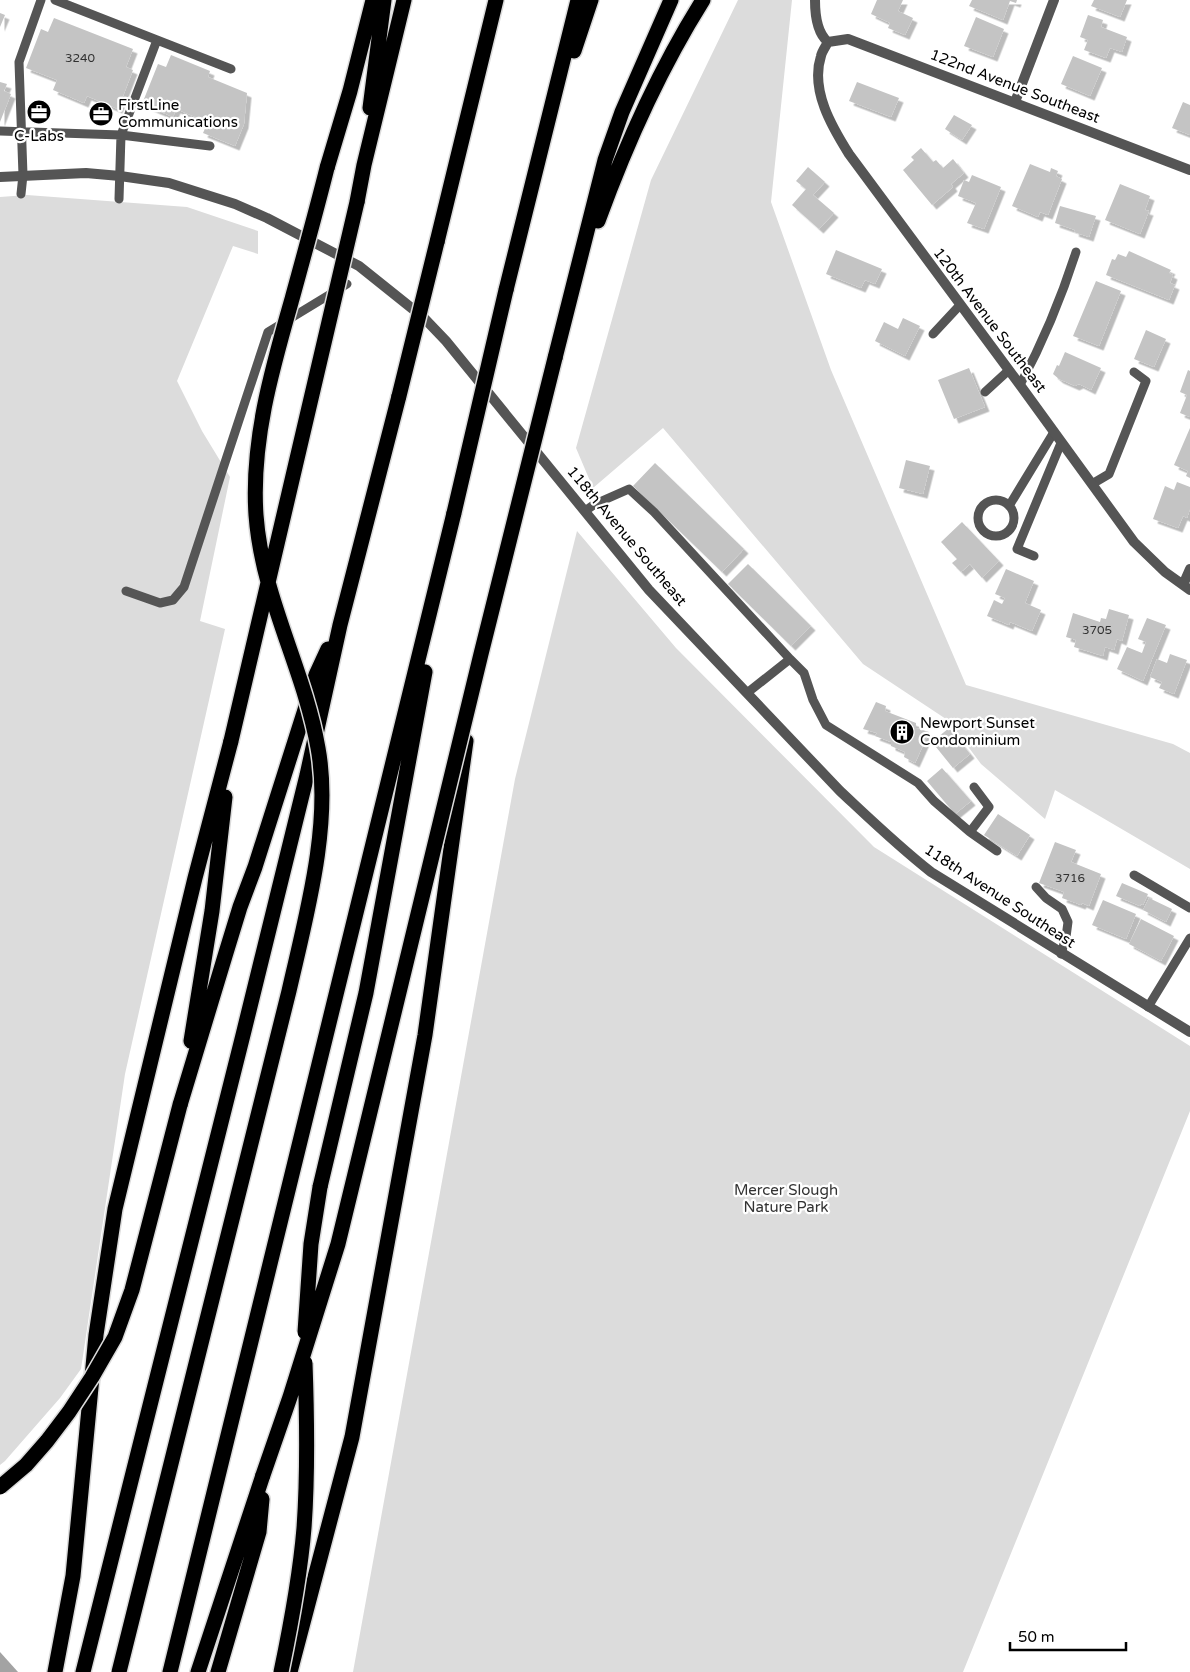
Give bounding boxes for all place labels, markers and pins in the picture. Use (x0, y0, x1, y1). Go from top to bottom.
place label: FirstLine Communications (118, 96, 238, 131)
office icon: C-Labs (26, 99, 52, 125)
office icon: FirstLine Communications (88, 101, 114, 127)
place label: C-Labs (14, 127, 64, 145)
place label: Newport Sunset Condominium (920, 714, 1035, 749)
building icon: Newport Sunset Condominium (889, 719, 915, 745)

